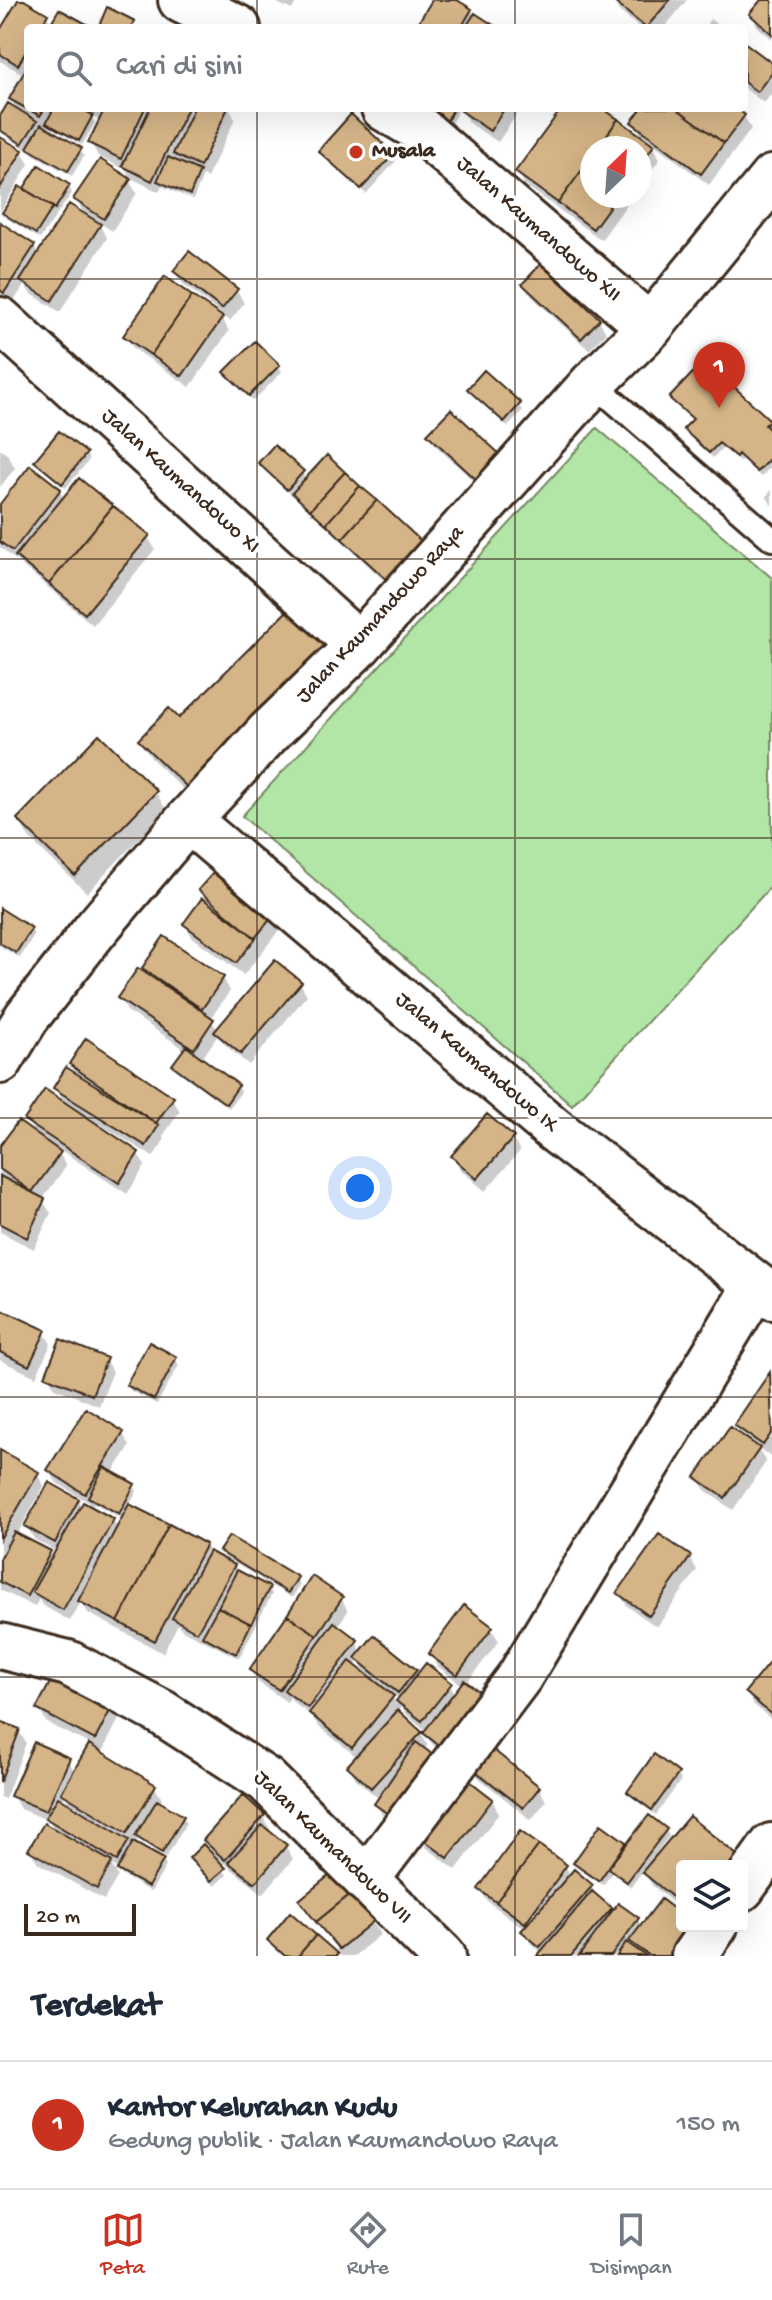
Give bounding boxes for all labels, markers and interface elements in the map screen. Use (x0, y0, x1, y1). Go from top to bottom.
search box (24, 24, 748, 112)
icon: search (52, 46, 96, 90)
text: Cari di sini (116, 51, 243, 86)
north arrow (580, 136, 652, 208)
place label: Musala (372, 139, 437, 165)
marker: Musala (347, 143, 365, 161)
street label: Jalan Kaumandowo XII (450, 151, 626, 309)
pin: 1 (693, 342, 745, 408)
street label: Jalan Kaumandowo XI (95, 404, 265, 560)
street label: Jalan Kaumandowo Raya (292, 520, 471, 710)
street label: Jalan Kaumandowo IX (389, 987, 564, 1140)
your location (340, 1168, 380, 1208)
street label: Jalan Kaumandowo VII (247, 1766, 417, 1930)
map controls (676, 1860, 748, 1932)
button: layers (676, 1860, 748, 1932)
scale bar (24, 1900, 136, 1936)
text: 20 m (36, 1905, 80, 1931)
text: Terdekat (32, 1988, 160, 2028)
text: Kantor Kelurahan Kudu (108, 2092, 397, 2127)
text: 1 (53, 2110, 63, 2141)
text: 150 m (676, 2110, 740, 2141)
text: Gedung publik · Jalan Kaumandowo Raya (108, 2127, 558, 2158)
tab: Peta (100, 2208, 145, 2282)
tab: Rute (346, 2208, 390, 2282)
tab: Disimpan (591, 2208, 672, 2282)

